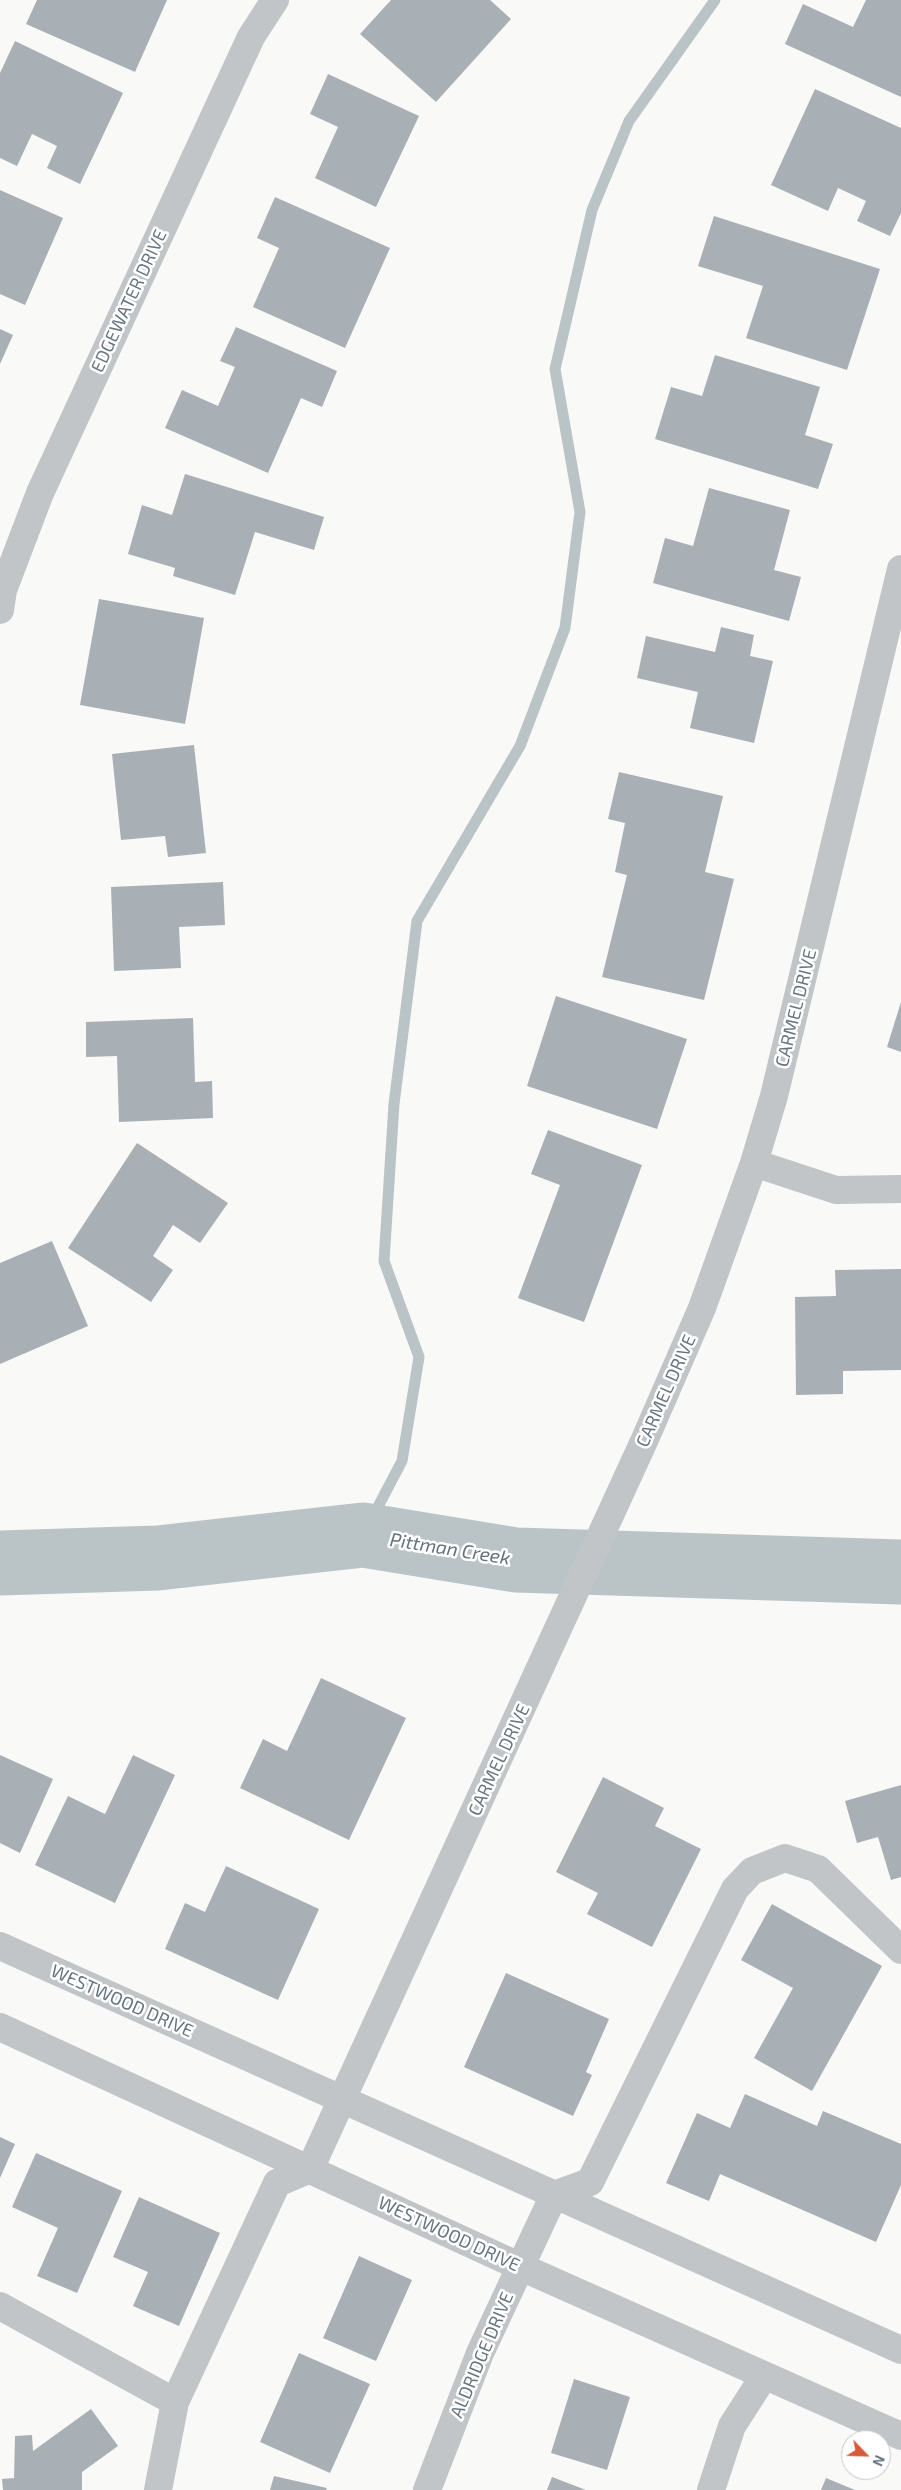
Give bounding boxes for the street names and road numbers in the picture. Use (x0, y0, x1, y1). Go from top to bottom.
street label: EDGEWATER DRIVE (87, 226, 171, 376)
street label: CARMEL DRIVE (771, 947, 821, 1069)
street label: CARMEL DRIVE (632, 1332, 700, 1450)
street label: CARMEL DRIVE (464, 1701, 534, 1819)
street label: WESTWOOD DRIVE (47, 1960, 197, 2042)
street label: WESTWOOD DRIVE (375, 2192, 523, 2276)
street label: ALDRIDGE DRIVE (446, 2289, 518, 2421)

